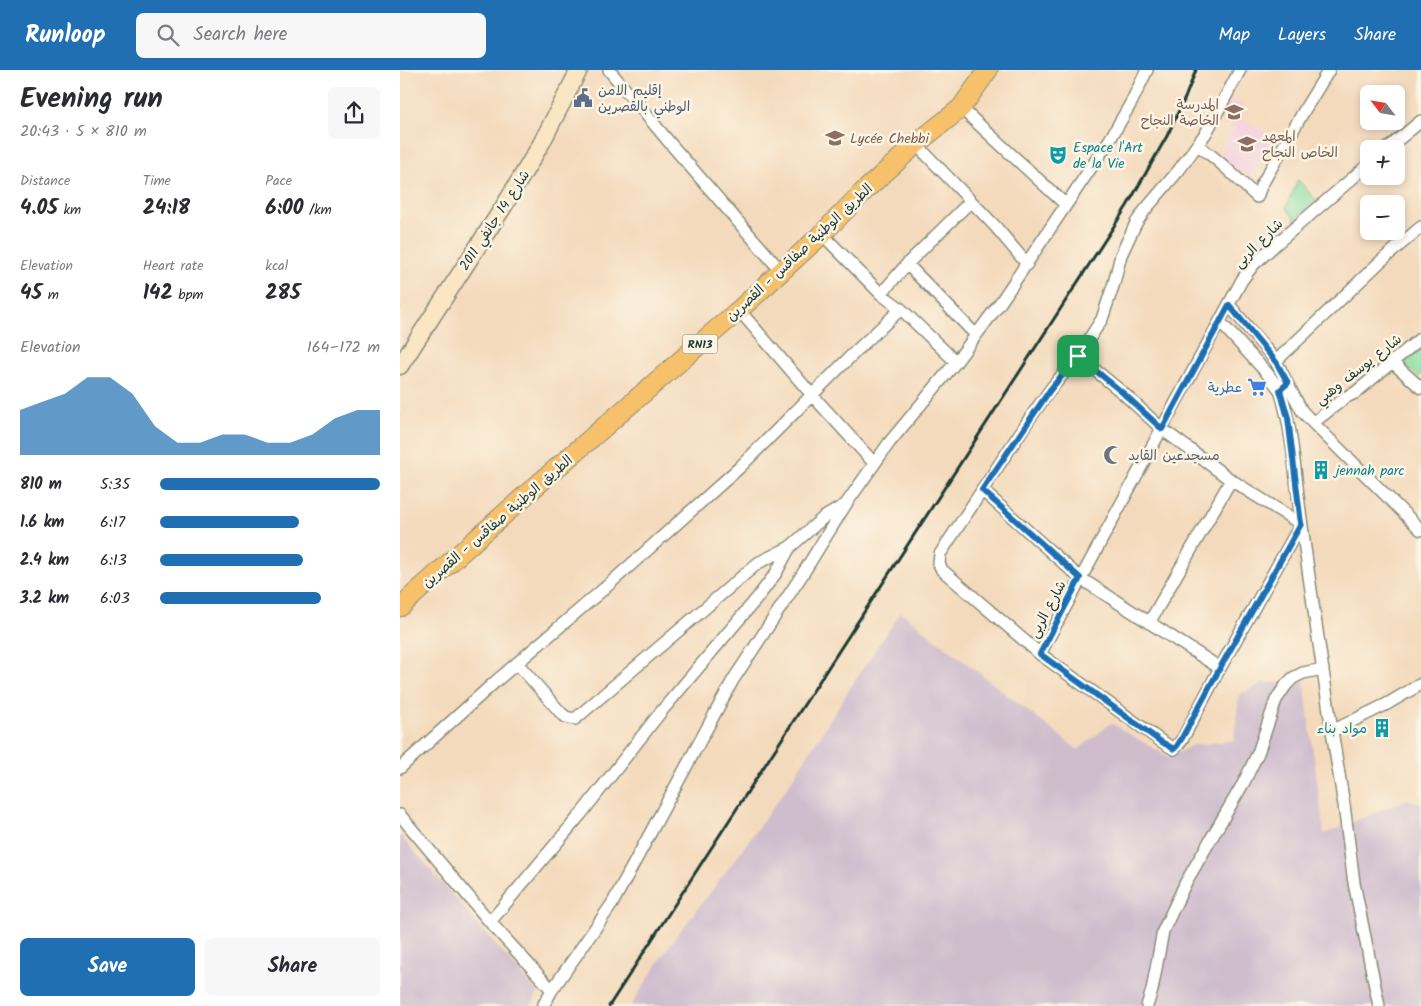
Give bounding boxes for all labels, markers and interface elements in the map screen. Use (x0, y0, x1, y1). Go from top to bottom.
search box (136, 13, 486, 58)
text: Runloop (25, 16, 106, 55)
text: Search here (194, 20, 287, 50)
icon: search (154, 21, 182, 49)
text: Map (1219, 21, 1250, 50)
text: Layers (1278, 21, 1326, 50)
text: Share (1354, 21, 1396, 50)
text: Evening run (20, 77, 163, 122)
place label: إقليم الامن الوطني بالقصرين (598, 80, 690, 119)
north arrow (1360, 85, 1405, 130)
map controls (1360, 85, 1405, 240)
button: share (328, 87, 380, 139)
public building icon: إقليم الامن الوطني بالقصرين (572, 87, 594, 109)
place label: المدرسة الخاصة النجاح (1141, 94, 1219, 132)
school or university icon: المدرسة الخاصة النجاح (1223, 101, 1245, 123)
text: 20:43 · 5 × 810 m (20, 119, 147, 144)
place label: المعهد الخاص النجاح (1262, 126, 1338, 164)
school or university icon: Lycée Chebbi (824, 127, 846, 149)
place label: Lycée Chebbi (850, 128, 929, 150)
school or university icon: المعهد الخاص النجاح (1236, 133, 1258, 155)
place label: Espace l'Art de la Vie (1073, 137, 1143, 175)
button: + (1360, 140, 1405, 185)
theatre icon: Espace l'Art de la Vie (1047, 144, 1069, 166)
street label: شارع 14 جانفي 2011 (454, 166, 537, 276)
text: Distance (20, 170, 70, 192)
text: Time (143, 170, 171, 192)
text: Pace (265, 170, 292, 192)
street label: الطريق الوطنية صفاقس - القصرين (721, 179, 878, 327)
text: 4.05 (20, 192, 58, 225)
text: 24:18 (143, 192, 190, 225)
text: 6:00 (265, 192, 303, 225)
button: − (1360, 195, 1405, 240)
text: km (58, 199, 81, 221)
text: /km (303, 199, 332, 221)
street label: شارع الربى (1229, 214, 1289, 274)
text: Elevation (20, 255, 73, 277)
text: Heart rate (143, 255, 204, 277)
text: kcal (265, 255, 288, 277)
text: 45 (20, 277, 42, 310)
text: 142 (143, 277, 173, 310)
text: 285 (265, 277, 301, 310)
text: m (42, 284, 59, 306)
text: bpm (173, 284, 204, 306)
street label: شارع يوسف وهبي (1310, 329, 1407, 412)
road number: RN13 (682, 334, 718, 354)
text: Elevation (20, 335, 81, 360)
text: 164–172 m (307, 335, 380, 360)
pin (1057, 335, 1099, 377)
icon: arrive (1064, 342, 1092, 370)
supermarket icon: عطرية (1246, 376, 1268, 398)
place label: عطرية (1208, 377, 1242, 399)
mosque icon: مسجدعين القايد (1102, 444, 1124, 466)
place label: مسجدعين القايد (1128, 445, 1220, 467)
street label: الطريق الوطنية صفاقس - القصرين (417, 450, 578, 594)
building icon: jennah parc (1310, 459, 1332, 481)
place label: jennah parc (1332, 460, 1405, 482)
text: 810 m (20, 472, 62, 497)
text: 5:35 (100, 472, 130, 497)
text: 1.6 km (20, 510, 64, 535)
text: 6:17 (100, 510, 125, 535)
text: 2.4 km (20, 548, 69, 573)
text: 6:13 (100, 548, 127, 573)
street label: شارع الربى (1023, 577, 1072, 642)
text: 3.2 km (20, 586, 69, 611)
text: 6:03 (100, 586, 130, 611)
building icon: مواد بناء (1371, 717, 1393, 739)
place label: مواد بناء (1317, 718, 1367, 740)
button: Save (20, 938, 195, 996)
button: Share (205, 938, 380, 996)

